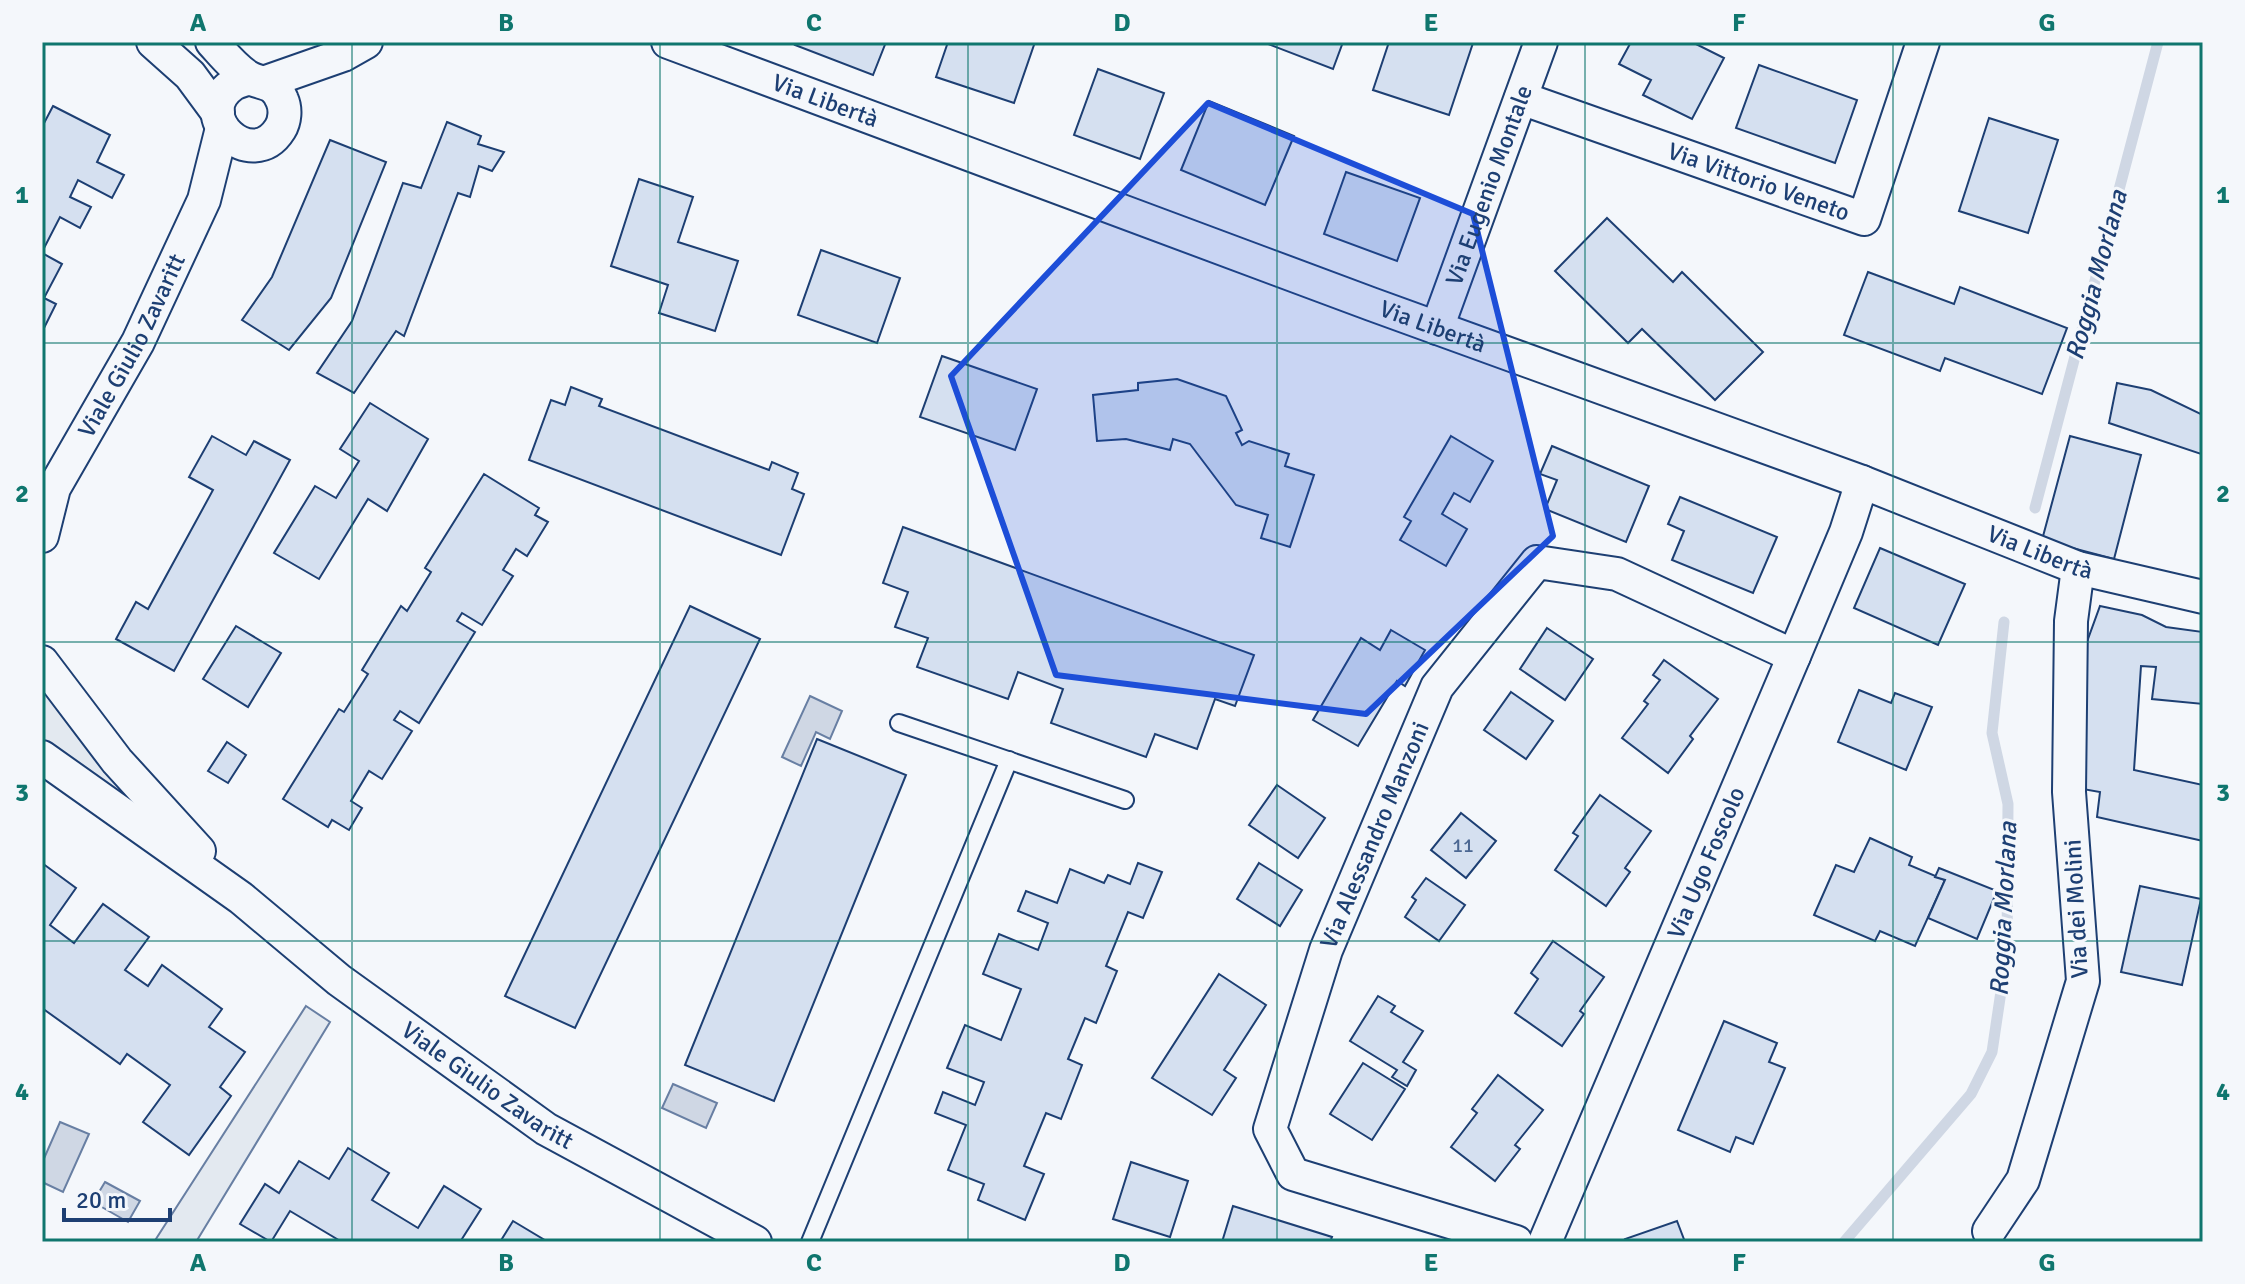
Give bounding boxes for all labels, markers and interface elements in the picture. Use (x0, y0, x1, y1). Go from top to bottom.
text: A (190, 7, 207, 39)
text: B (498, 7, 514, 39)
text: C (806, 7, 822, 39)
text: D (1113, 7, 1131, 39)
text: E (1424, 7, 1438, 39)
text: F (1732, 7, 1746, 39)
text: G (2038, 7, 2056, 39)
street label: Via Libertà (768, 67, 883, 134)
street label: Via Eugenio Montale (1439, 81, 1539, 289)
street label: Via Vittorio Veneto (1664, 136, 1854, 228)
text: 1 (15, 179, 29, 211)
text: 1 (2216, 179, 2230, 211)
water label: Roggia Morlana (2059, 186, 2135, 364)
street label: Viale Giulio Zavaritt (71, 249, 192, 443)
street label: Via Libertà (1376, 293, 1490, 359)
text: 2 (15, 478, 29, 510)
text: 2 (2216, 478, 2230, 510)
street label: Via Libertà (1983, 518, 2096, 586)
street label: Via Alessandro Manzoni (1313, 717, 1436, 953)
text: 3 (15, 777, 29, 809)
text: 3 (2216, 777, 2230, 809)
street label: Via Ugo Foscolo (1661, 782, 1752, 943)
water label: Roggia Morlana (1983, 820, 2025, 997)
house number: 11 (1452, 833, 1474, 858)
street label: Via dei Molini (2057, 839, 2095, 979)
street label: Viale Giulio Zavaritt (396, 1015, 579, 1156)
text: 4 (15, 1076, 29, 1108)
text: 4 (2216, 1076, 2230, 1108)
scale bar (64, 1172, 170, 1222)
text: 20 m (76, 1185, 126, 1215)
text: A (190, 1247, 207, 1279)
text: B (498, 1247, 514, 1279)
text: C (806, 1247, 822, 1279)
text: D (1113, 1247, 1131, 1279)
text: E (1424, 1247, 1438, 1279)
text: F (1732, 1247, 1746, 1279)
text: G (2038, 1247, 2056, 1279)

